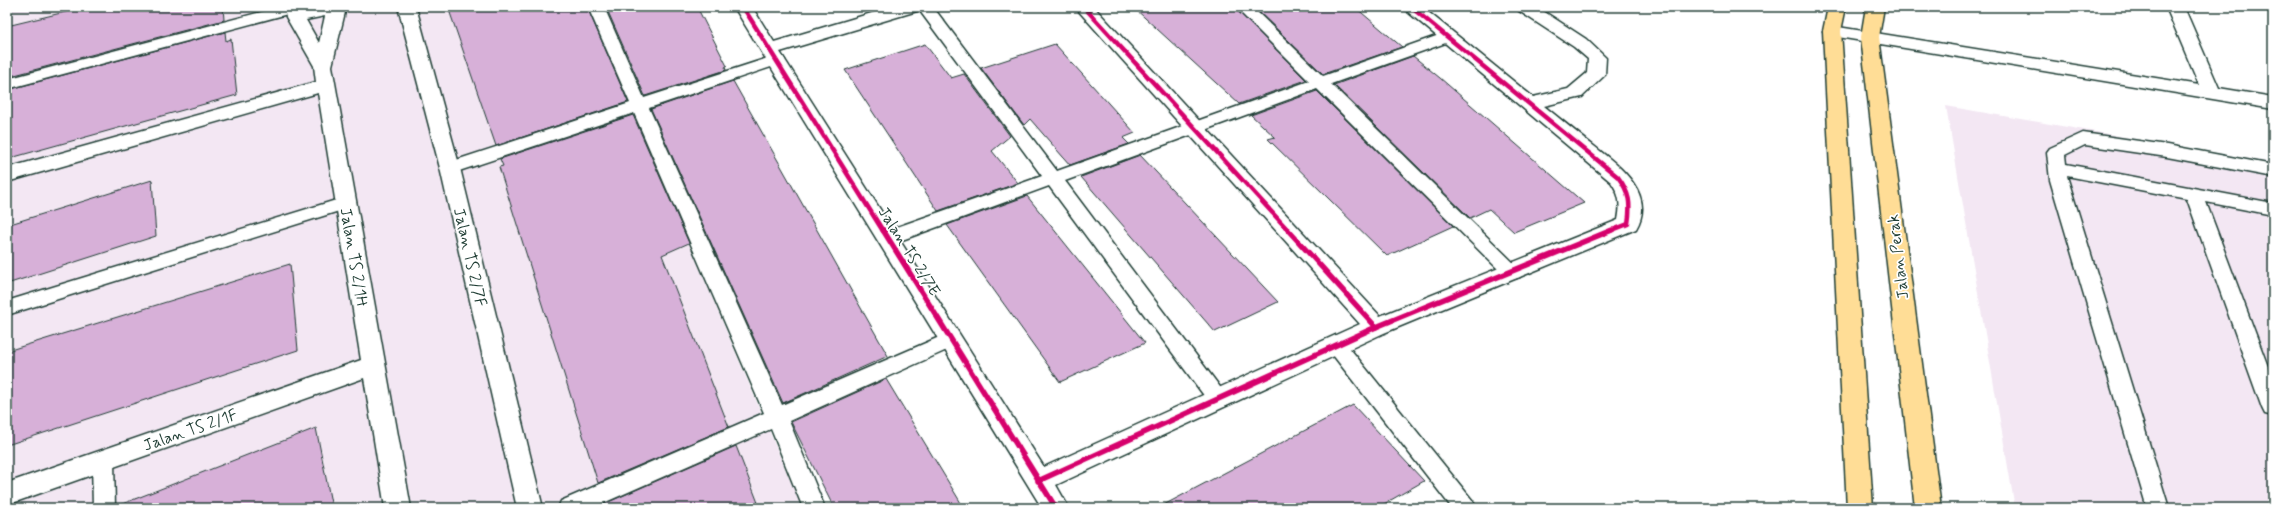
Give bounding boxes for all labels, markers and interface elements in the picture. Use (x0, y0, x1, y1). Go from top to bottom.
street label: Jalan TS 2/7E (873, 203, 945, 300)
street label: Jalan TS 2/1H (334, 206, 373, 308)
street label: Jalan TS 2/7F (448, 206, 491, 309)
street label: Jalan Perak (1883, 213, 1914, 300)
street label: Jalan TS 2/1F (141, 404, 240, 456)

